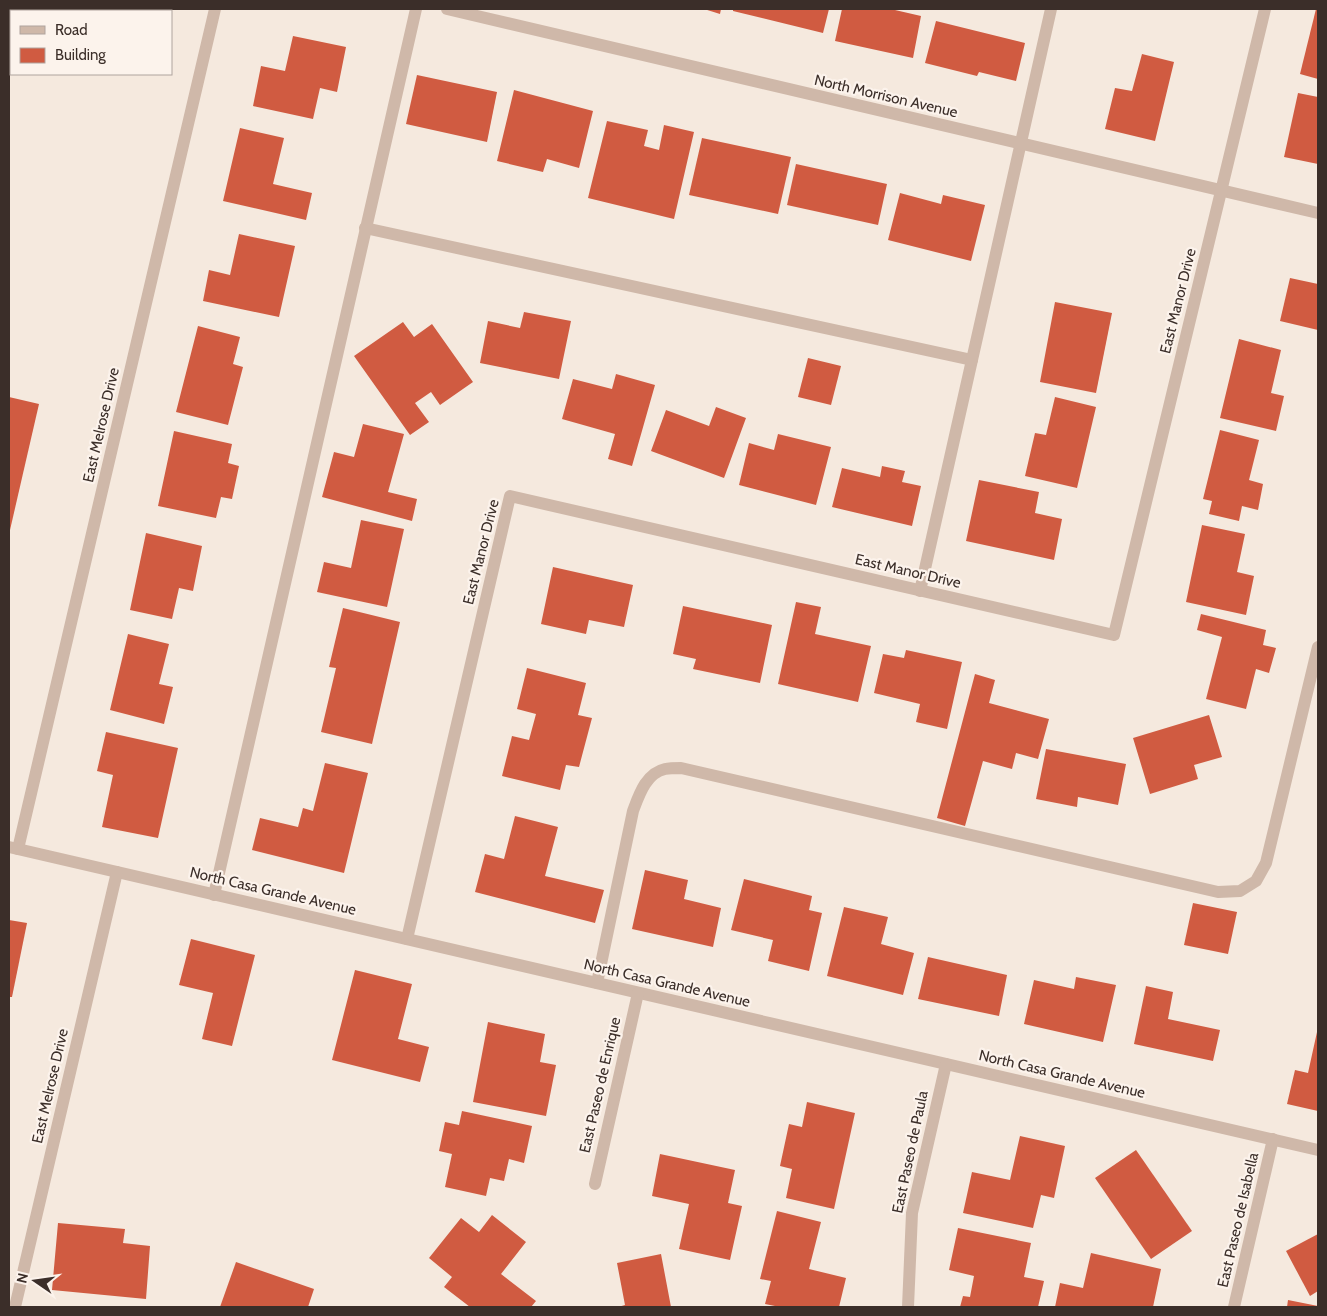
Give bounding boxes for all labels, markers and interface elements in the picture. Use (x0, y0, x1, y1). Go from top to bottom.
legend (10, 10, 172, 75)
text: Road (55, 21, 88, 39)
text: Building (55, 46, 106, 64)
street label: North Morrison Avenue (813, 71, 960, 121)
street label: East Manor Drive (1156, 246, 1200, 355)
street label: East Melrose Drive (79, 366, 123, 484)
street label: East Manor Drive (459, 497, 503, 606)
street label: East Manor Drive (853, 550, 963, 592)
street label: North Casa Grande Avenue (188, 863, 358, 919)
street label: North Casa Grande Avenue (582, 955, 752, 1011)
street label: East Paseo de Enrique (576, 1015, 624, 1155)
street label: East Melrose Drive (28, 1027, 72, 1145)
street label: North Casa Grande Avenue (977, 1046, 1147, 1102)
street label: East Paseo de Paula (888, 1088, 932, 1215)
street label: East Paseo de Isabella (1214, 1150, 1262, 1289)
north arrow (10, 1256, 60, 1306)
text: N (12, 1271, 32, 1285)

